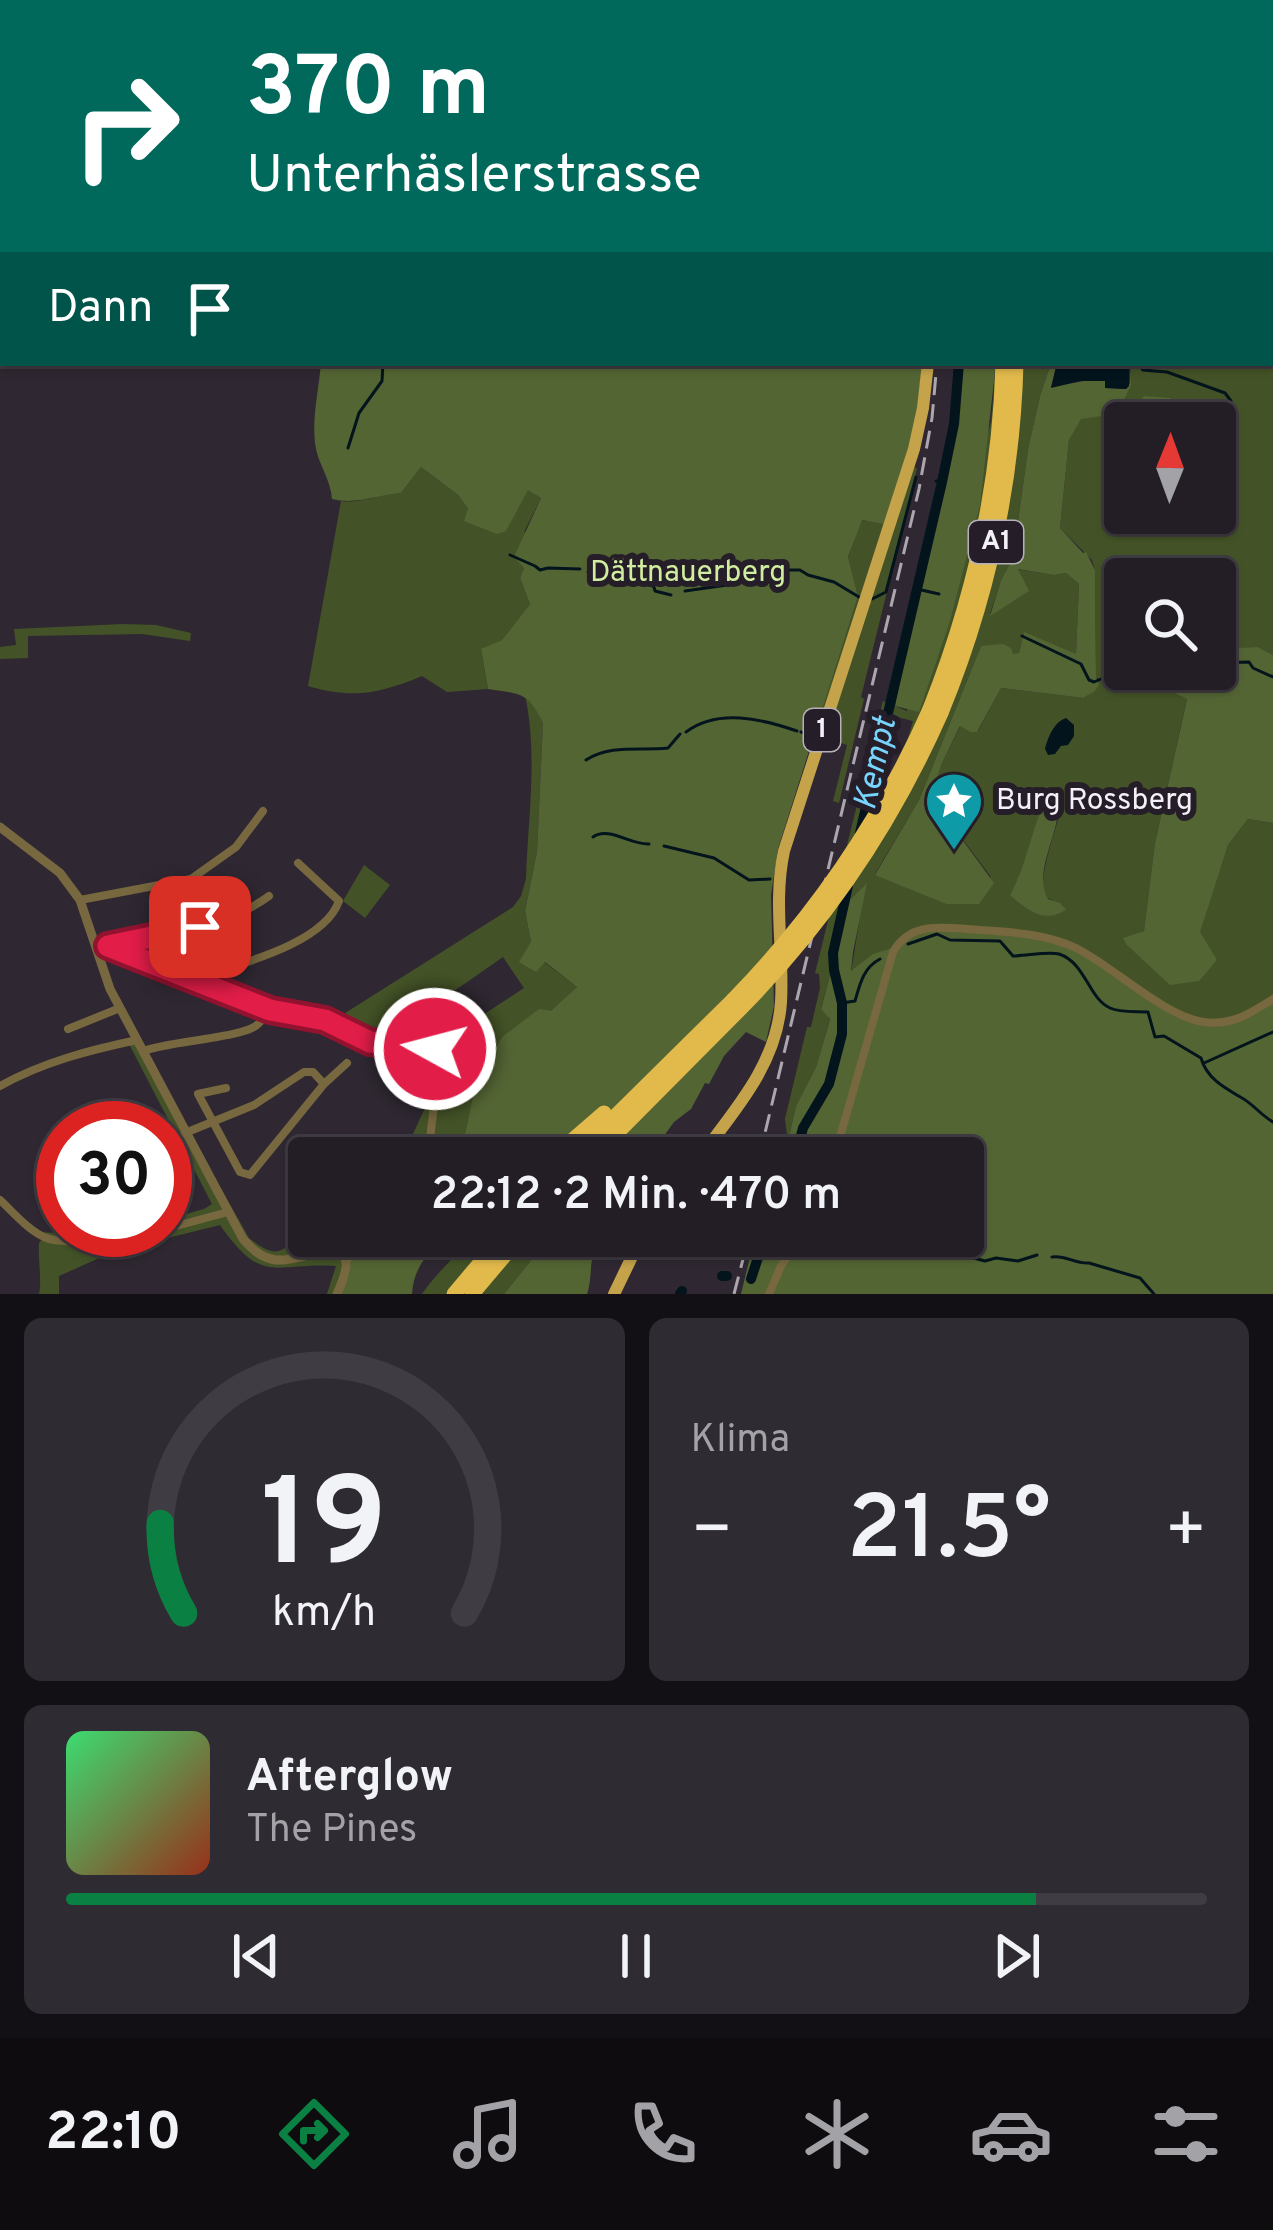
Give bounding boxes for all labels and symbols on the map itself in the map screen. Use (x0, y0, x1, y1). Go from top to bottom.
north arrow (1104, 402, 1236, 534)
road number: A1 (969, 521, 1023, 563)
park label: Dättnauerberg (590, 555, 786, 592)
road number: 1 (804, 709, 840, 751)
water label: Kempt (846, 711, 909, 814)
place icon: Burg Rossberg (923, 770, 985, 852)
place label: Burg Rossberg (996, 783, 1193, 820)
pin (149, 876, 251, 978)
position arrow (372, 986, 498, 1112)
speed limit sign: 30 (36, 1101, 192, 1257)

